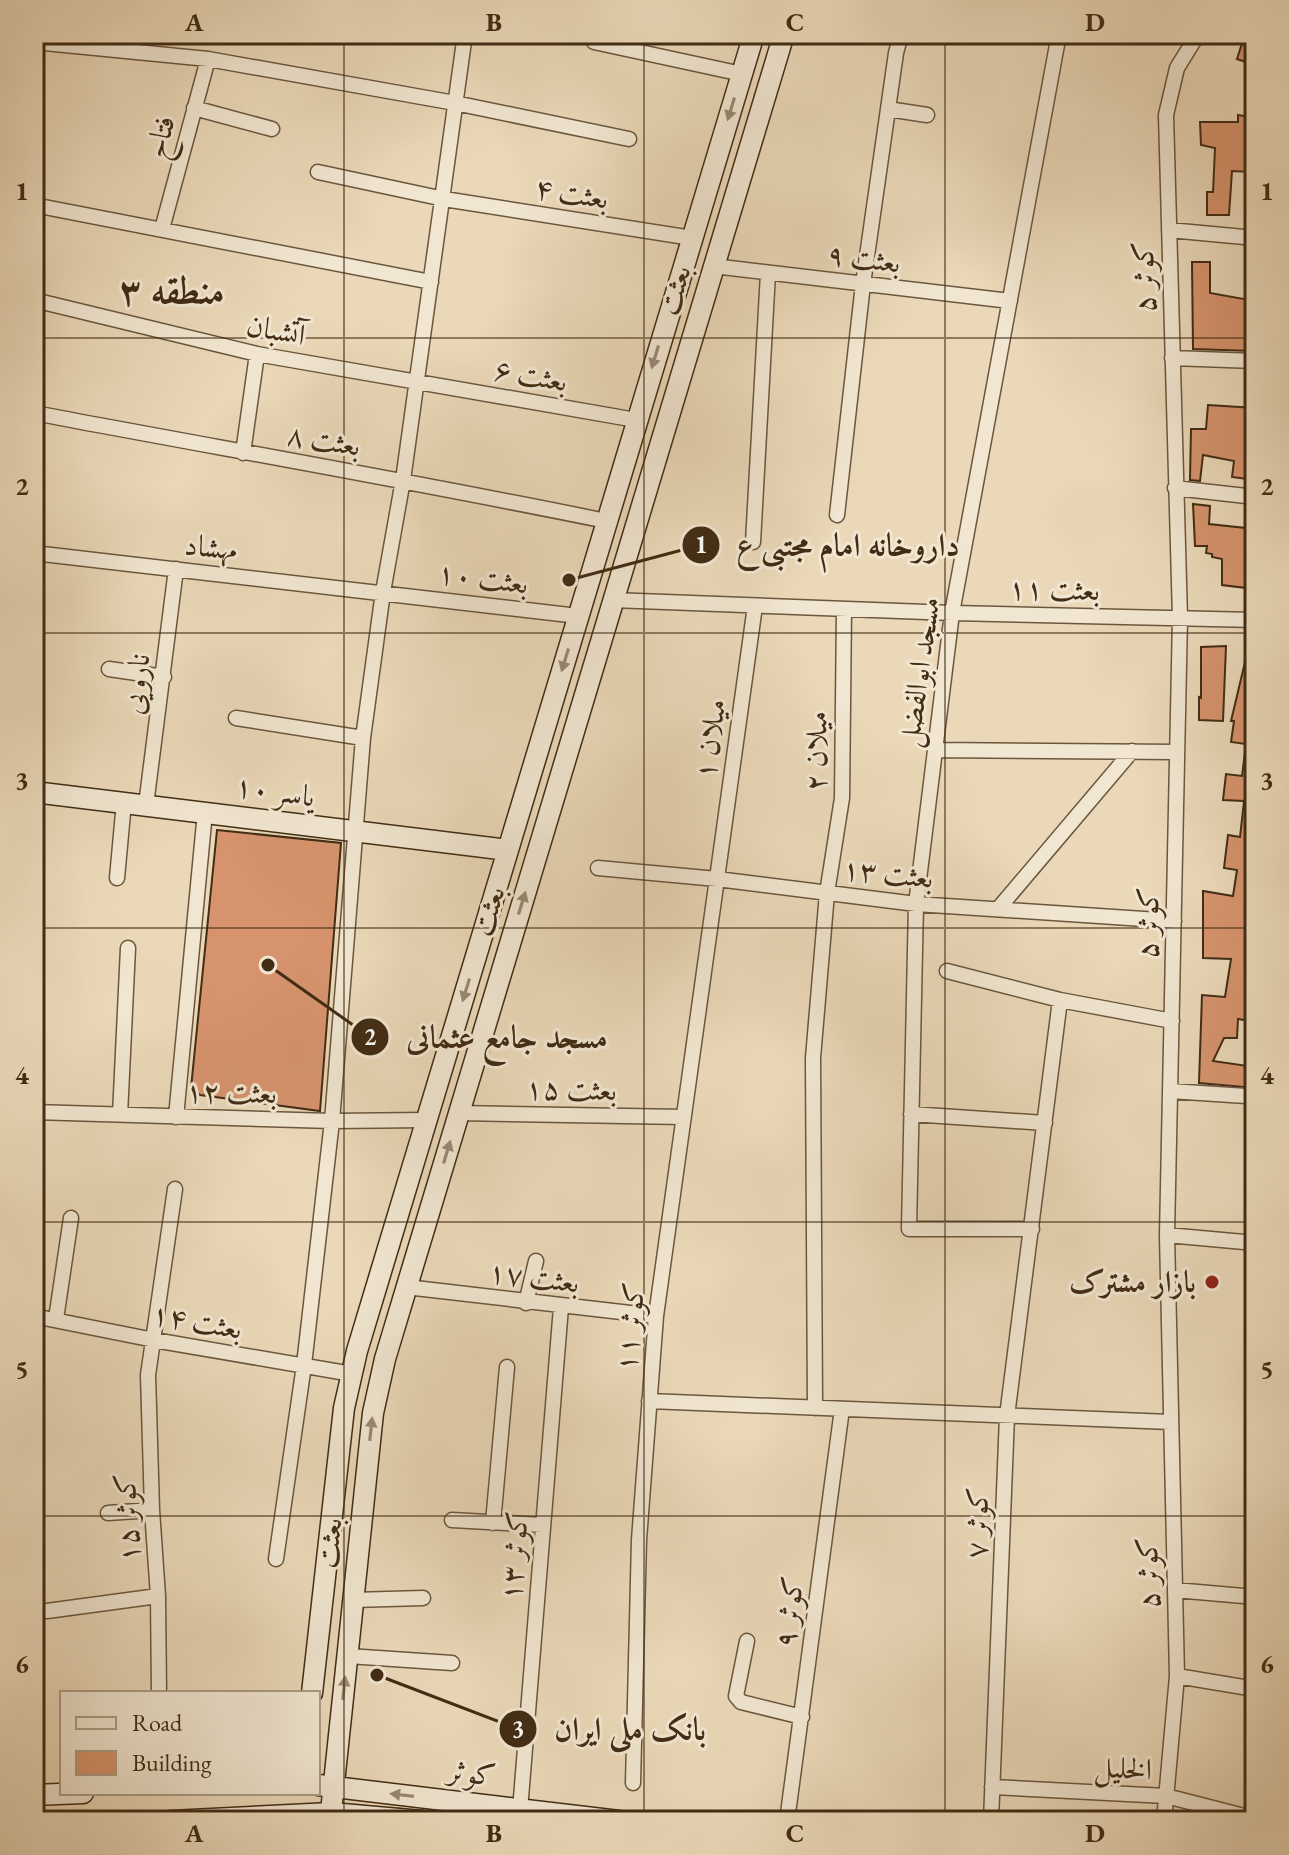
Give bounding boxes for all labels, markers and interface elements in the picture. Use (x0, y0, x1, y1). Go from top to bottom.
text: A (184, 5, 204, 39)
text: B (486, 5, 502, 39)
text: C (786, 5, 804, 39)
text: D (1085, 5, 1105, 39)
one-way arrow (724, 97, 737, 121)
street label: فتاح (135, 111, 191, 164)
street label: بعثت ۴ (532, 167, 612, 218)
text: 1 (15, 174, 29, 208)
text: 1 (1260, 174, 1274, 208)
street label: بعثت ۹ (825, 234, 903, 281)
street label: کوثر ۵ (1123, 240, 1164, 314)
street label: بعثت (647, 260, 700, 320)
district label: منطقه ۳ (120, 265, 225, 314)
street label: آتشبان (243, 305, 312, 355)
one-way arrow (648, 346, 661, 370)
street label: بعثت ۶ (491, 349, 571, 400)
street label: بعثت ۸ (284, 414, 364, 465)
text: 2 (15, 469, 29, 503)
text: 2 (1260, 469, 1274, 503)
callout: داروخانه امام مجتبی ع (681, 517, 976, 573)
street label: مهشاد (183, 524, 240, 569)
text: داروخانه امام مجتبی ع (736, 524, 960, 573)
text: 1 (695, 529, 707, 560)
street label: بعثت ۱۰ (435, 553, 531, 602)
street label: بعثت ۱۱ (1008, 568, 1100, 609)
street label: مسجد ابوالفضل (889, 594, 950, 750)
one-way arrow (558, 649, 571, 673)
street label: نارویی (112, 651, 160, 717)
street label: میلان ۱ (685, 696, 734, 781)
street label: میلان ۲ (795, 710, 836, 792)
text: 3 (15, 763, 29, 797)
text: 3 (1260, 763, 1274, 797)
street label: یاسر ۱۰ (232, 766, 319, 817)
street label: بعثت ۱۳ (840, 848, 936, 897)
street label: بعثت (461, 881, 514, 941)
street label: کوثر ۵ (1127, 887, 1168, 959)
one-way arrow (516, 890, 528, 914)
one-way arrow (459, 978, 472, 1002)
callout: مسجد جامع عثمانی (350, 1009, 623, 1065)
text: مسجد جامع عثمانی (405, 1016, 608, 1067)
text: 2 (364, 1021, 377, 1052)
text: 4 (15, 1058, 29, 1092)
text: 4 (1260, 1058, 1274, 1092)
street label: بعثت ۱۵ (525, 1068, 617, 1109)
street label: بعثت ۱۲ (185, 1071, 277, 1112)
one-way arrow (441, 1139, 454, 1163)
street label: بعثت ۱۷ (486, 1252, 582, 1301)
place label: بازار مشترک (1069, 1262, 1196, 1301)
marker: بازار مشترک (1203, 1273, 1221, 1291)
street label: کوثر ۱۱ (605, 1280, 654, 1373)
street label: بعثت ۱۴ (149, 1293, 246, 1348)
text: 5 (15, 1352, 29, 1386)
text: 5 (1260, 1352, 1274, 1386)
one-way arrow (365, 1416, 378, 1441)
street label: کوثر ۱۵ (105, 1472, 148, 1564)
street label: کوثر ۷ (956, 1486, 997, 1560)
street label: کوثر ۱۳ (490, 1510, 537, 1602)
street label: بعثت (306, 1516, 351, 1570)
street label: کوثر ۵ (1127, 1536, 1168, 1610)
street label: کوثر ۹ (765, 1574, 812, 1650)
text: 6 (15, 1647, 29, 1681)
text: 6 (1260, 1647, 1274, 1681)
one-way arrow (338, 1675, 351, 1700)
legend (60, 1691, 320, 1795)
callout: بانک ملی ایران (498, 1701, 722, 1757)
text: Road (132, 1707, 183, 1738)
text: بانک ملی ایران (554, 1708, 706, 1754)
text: 3 (512, 1713, 524, 1744)
text: Building (132, 1747, 212, 1778)
street label: الخلیل (1093, 1747, 1153, 1790)
street label: کوثر (443, 1750, 498, 1795)
one-way arrow (389, 1788, 414, 1801)
text: A (184, 1816, 204, 1850)
text: B (486, 1816, 502, 1850)
text: C (786, 1816, 804, 1850)
text: D (1085, 1816, 1105, 1850)

